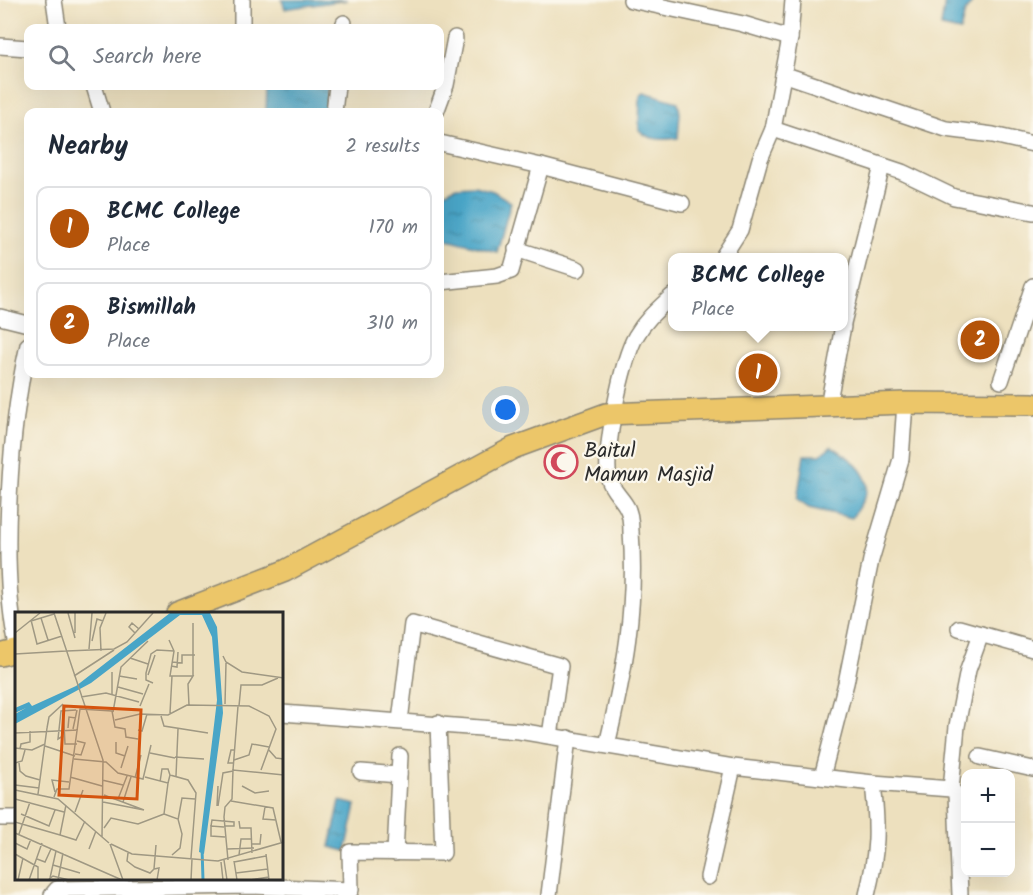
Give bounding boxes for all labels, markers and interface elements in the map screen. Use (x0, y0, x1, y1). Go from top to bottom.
search box (24, 24, 444, 90)
text: Search here (93, 40, 201, 75)
icon: search (45, 41, 78, 74)
text: Nearby (48, 126, 128, 168)
text: 2 results (345, 131, 420, 163)
text: BCMC College (107, 195, 240, 230)
text: 1 (66, 212, 73, 244)
text: 170 m (369, 212, 418, 244)
text: Place (107, 230, 150, 262)
popup (668, 253, 848, 331)
text: BCMC College (691, 259, 825, 294)
text: Bismillah (107, 291, 196, 326)
text: Place (691, 294, 734, 326)
text: 2 (64, 308, 75, 340)
text: 310 m (366, 308, 418, 340)
pin: 2 (960, 318, 1000, 362)
text: Place (107, 326, 150, 358)
pin: 1 (738, 350, 777, 395)
your location (491, 395, 520, 424)
place label: Baitul Mamun Masjid (584, 435, 714, 492)
mosque icon: Baitul Mamun Masjid (543, 444, 579, 480)
inset map (15, 612, 284, 880)
map controls (961, 769, 1015, 877)
button: + (961, 769, 1015, 823)
button: − (961, 823, 1015, 877)

